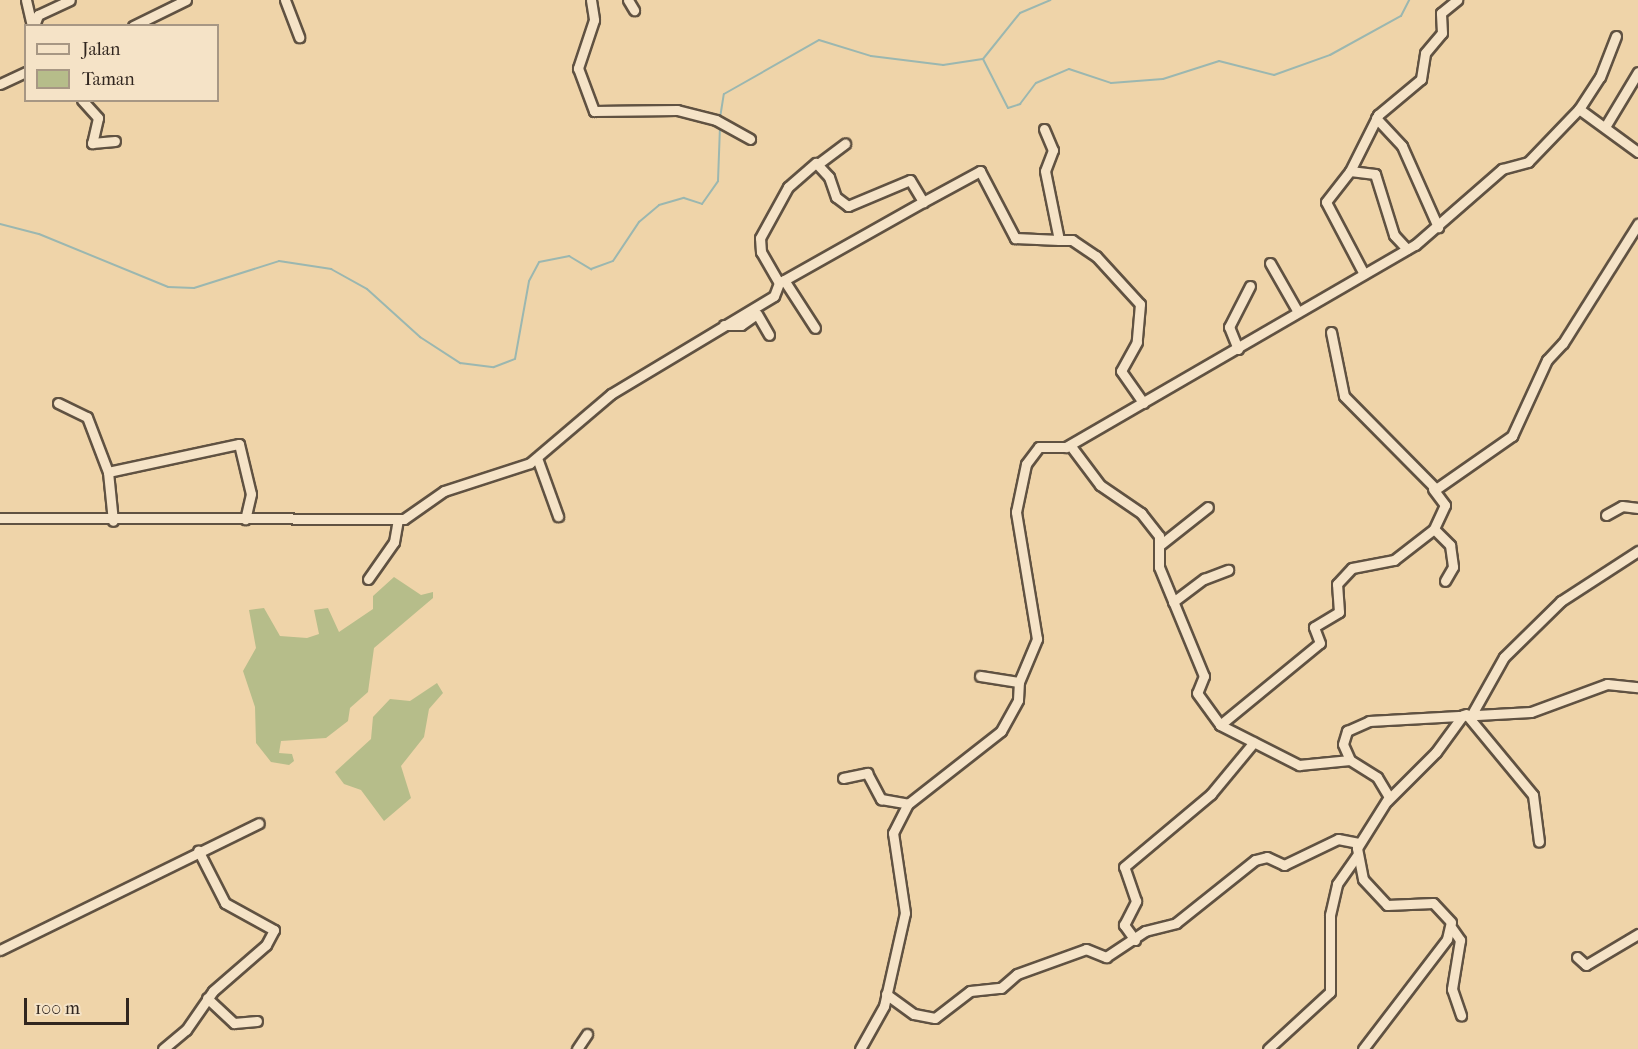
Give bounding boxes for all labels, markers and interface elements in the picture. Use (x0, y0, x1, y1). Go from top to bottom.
legend (24, 24, 219, 102)
text: Jalan (82, 39, 120, 60)
text: Taman (82, 69, 135, 90)
scale bar (27, 986, 132, 1024)
text: 100 m (35, 998, 80, 1019)

